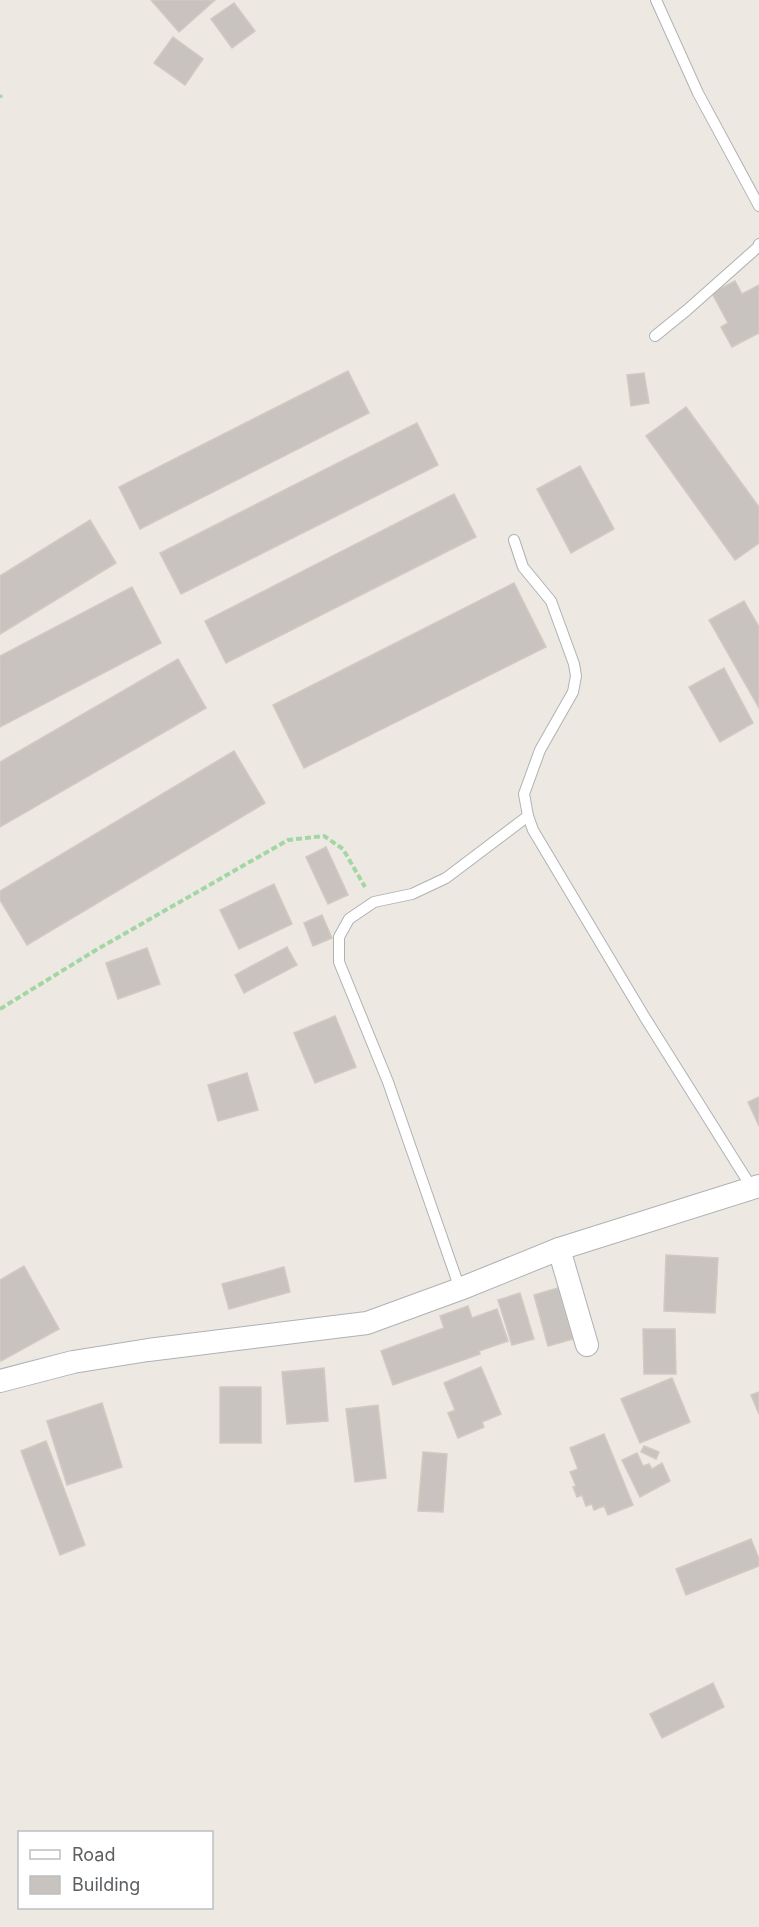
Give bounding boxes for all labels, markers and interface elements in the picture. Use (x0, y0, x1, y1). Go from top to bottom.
legend (18, 1831, 213, 1909)
text: Road (72, 1844, 115, 1865)
text: Building (72, 1874, 140, 1895)

